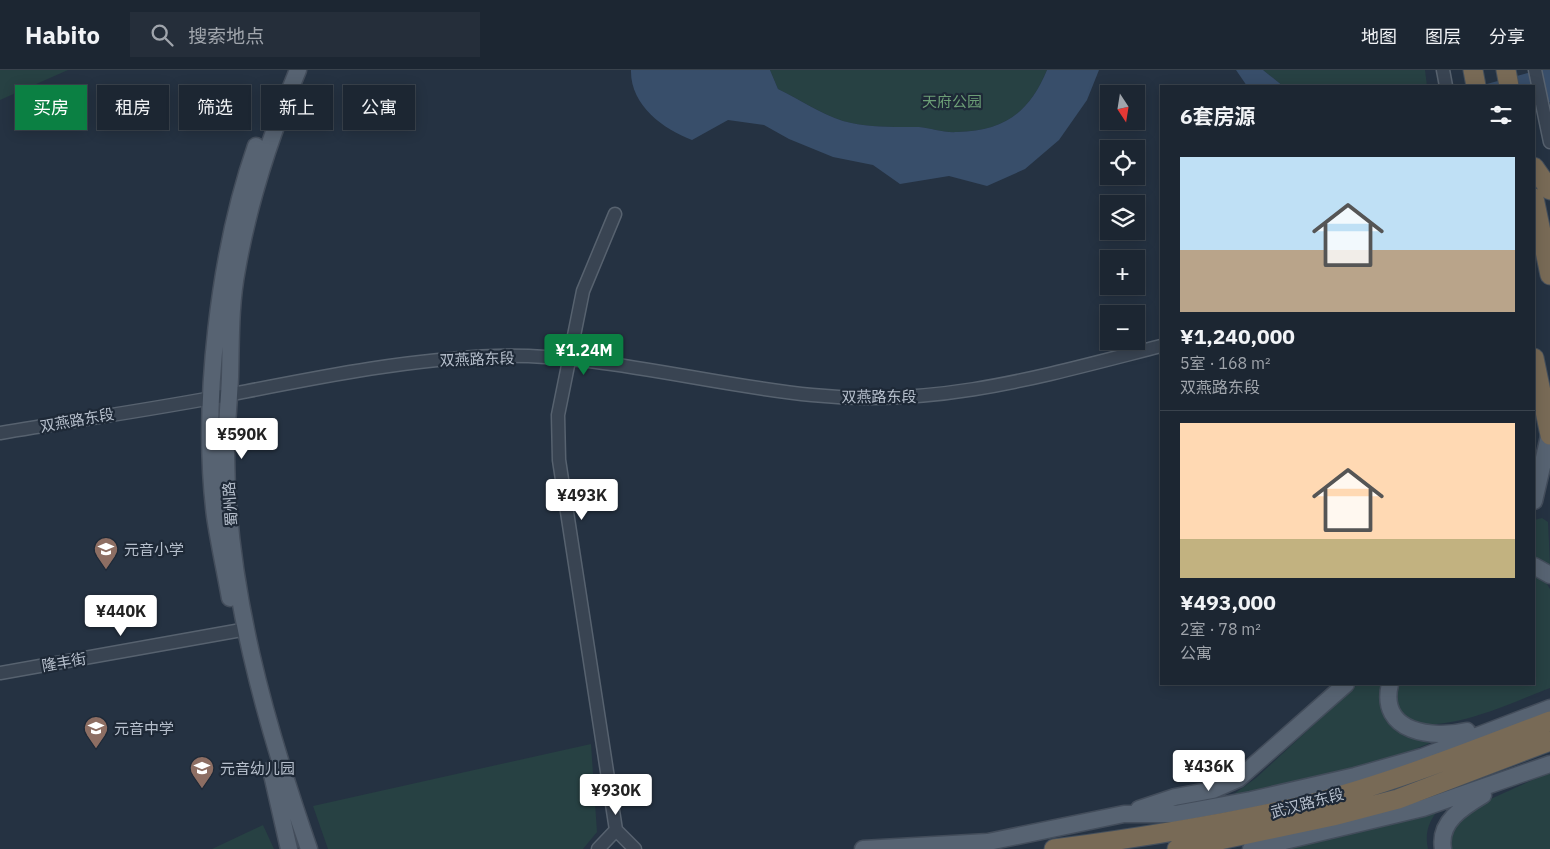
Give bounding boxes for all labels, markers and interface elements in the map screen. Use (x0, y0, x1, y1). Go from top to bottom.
search box (130, 12, 480, 57)
text: Habito (25, 19, 100, 51)
icon: search (148, 21, 176, 49)
text: 搜索地点 (188, 24, 264, 48)
text: 地图 (1361, 25, 1397, 48)
text: 图层 (1425, 25, 1461, 48)
text: 分享 (1489, 25, 1525, 48)
chip: 买房 (15, 85, 87, 130)
chip: 租房 (97, 85, 169, 130)
chip: 筛选 (179, 85, 251, 130)
chip: 新上 (261, 85, 333, 130)
chip: 公寓 (343, 85, 415, 130)
north arrow (1100, 85, 1145, 130)
map controls (1100, 85, 1145, 350)
park label: 天府公园 (922, 92, 982, 111)
icon: filters (1487, 101, 1515, 129)
text: 6套房源 (1180, 102, 1256, 130)
button: locate (1100, 140, 1145, 185)
icon: home (1303, 190, 1393, 280)
button: layers (1100, 195, 1145, 240)
button: + (1100, 250, 1145, 295)
button: − (1100, 305, 1145, 350)
text: ¥1,240,000 (1180, 322, 1295, 350)
pin: ¥1.24M (543, 334, 625, 376)
text: ¥1.24M (555, 340, 613, 360)
street label: 双燕路东段 (439, 348, 515, 370)
text: 5室 · 168 m² (1180, 353, 1270, 373)
text: 双燕路东段 (1180, 377, 1260, 397)
street label: 双燕路东段 (841, 387, 917, 406)
street label: 双燕路东段 (38, 404, 116, 436)
pin: ¥590K (207, 418, 277, 460)
text: ¥590K (217, 424, 267, 444)
icon: home (1303, 455, 1393, 545)
pin: ¥493K (547, 478, 617, 521)
street label: 蜀州路 (219, 481, 241, 527)
text: ¥493K (557, 485, 607, 505)
school or university icon: 元音小学 (93, 536, 119, 570)
place label: 元音小学 (124, 540, 184, 559)
text: ¥493,000 (1180, 588, 1276, 616)
pin: ¥440K (86, 594, 156, 637)
text: ¥440K (96, 601, 146, 621)
text: 2室 · 78 m² (1180, 619, 1261, 639)
text: 公寓 (1180, 643, 1212, 663)
street label: 隆丰街 (40, 649, 88, 675)
school or university icon: 元音中学 (83, 715, 109, 749)
place label: 元音中学 (114, 719, 174, 738)
pin: ¥436K (1174, 750, 1244, 792)
school or university icon: 元音幼儿园 (189, 755, 215, 789)
text: ¥436K (1184, 756, 1234, 776)
place label: 元音幼儿园 (220, 759, 295, 778)
pin: ¥930K (581, 774, 651, 816)
text: ¥930K (591, 780, 641, 800)
street label: 武汉路东段 (1268, 784, 1346, 822)

